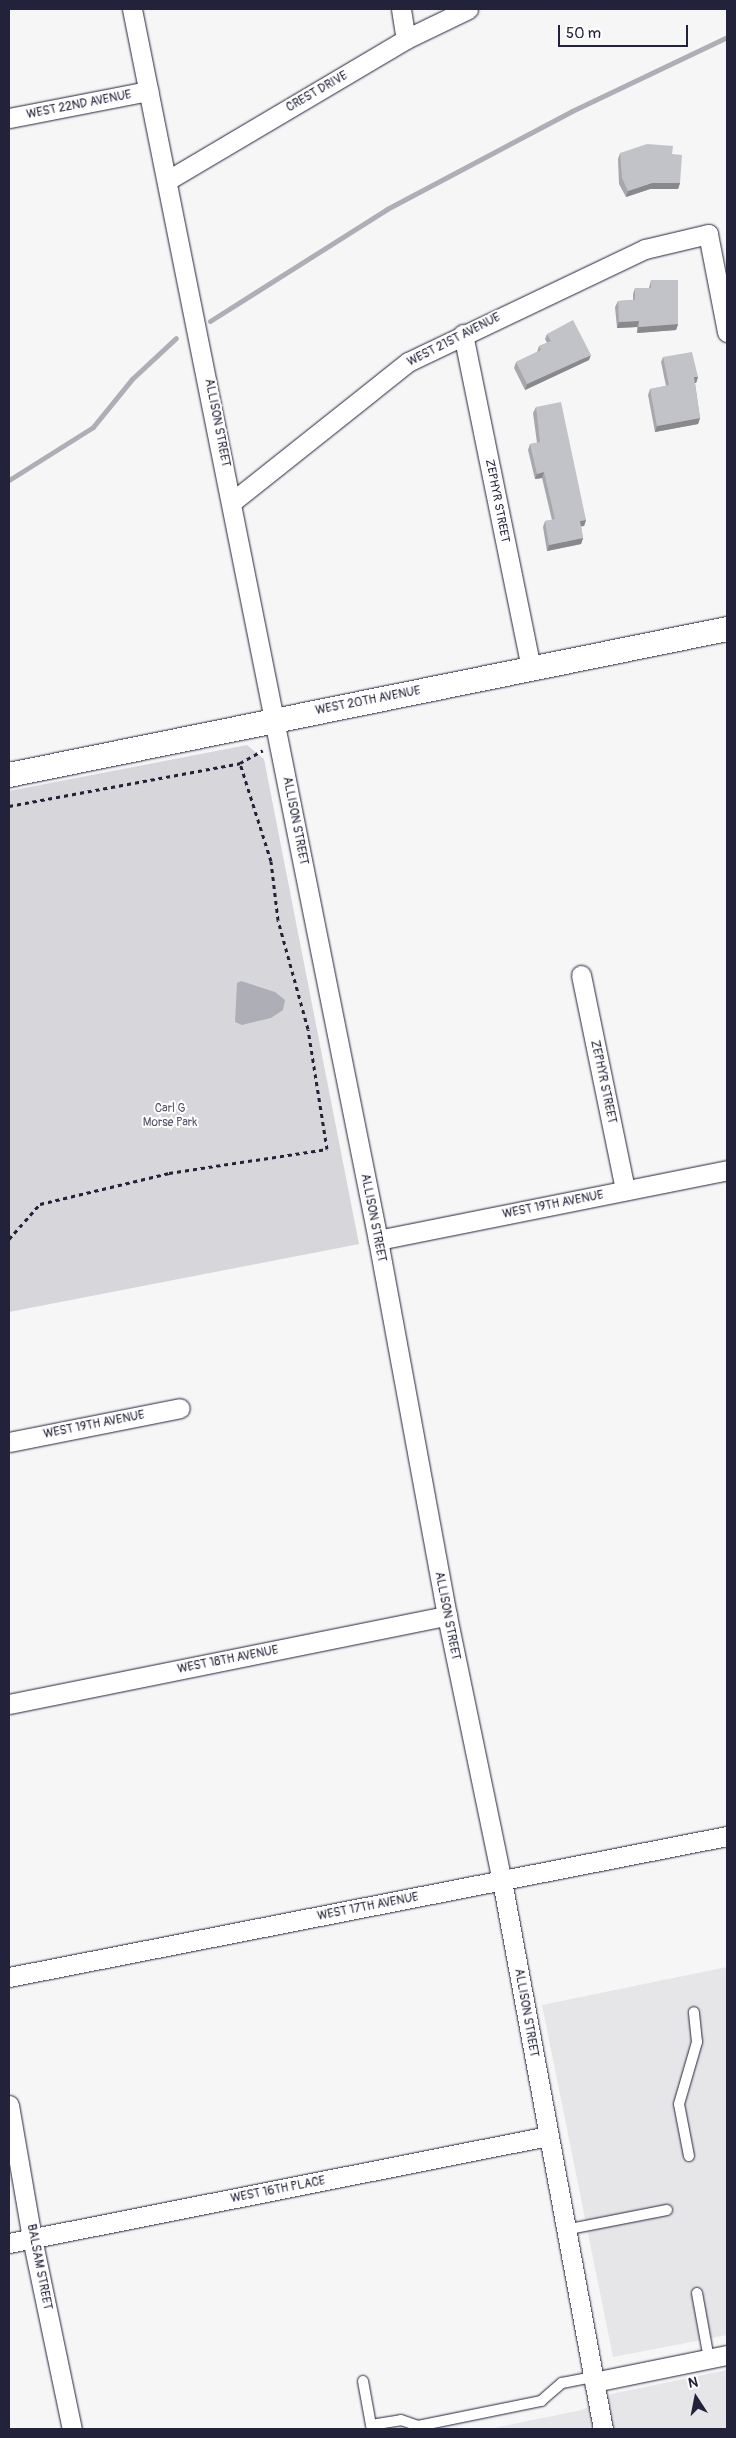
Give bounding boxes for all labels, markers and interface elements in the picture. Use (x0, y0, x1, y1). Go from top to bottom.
scale bar (561, 15, 691, 47)
text: 50 m (566, 24, 601, 43)
street label: CREST DRIVE (284, 69, 350, 115)
street label: WEST 22ND AVENUE (25, 88, 133, 122)
street label: WEST 21ST AVENUE (405, 310, 503, 370)
street label: ALLISON STREET (201, 378, 233, 468)
street label: ZEPHYR STREET (482, 458, 512, 544)
street label: WEST 20TH AVENUE (314, 684, 422, 718)
street label: ALLISON STREET (279, 776, 311, 866)
street label: ZEPHYR STREET (587, 1039, 619, 1125)
park label: Carl G Morse Park (143, 1102, 197, 1130)
street label: ALLISON STREET (357, 1173, 389, 1263)
street label: WEST 19TH AVENUE (501, 1188, 605, 1222)
street label: WEST 19TH AVENUE (42, 1408, 146, 1442)
street label: ALLISON STREET (431, 1571, 463, 1661)
street label: WEST 18TH AVENUE (176, 1643, 280, 1677)
street label: WEST 17TH AVENUE (316, 1890, 420, 1924)
street label: ALLISON STREET (511, 1968, 541, 2058)
street label: WEST 16TH PLACE (229, 2174, 327, 2206)
street label: BALSAM STREET (24, 2223, 54, 2311)
north arrow (671, 2373, 721, 2423)
text: N (687, 2374, 699, 2392)

